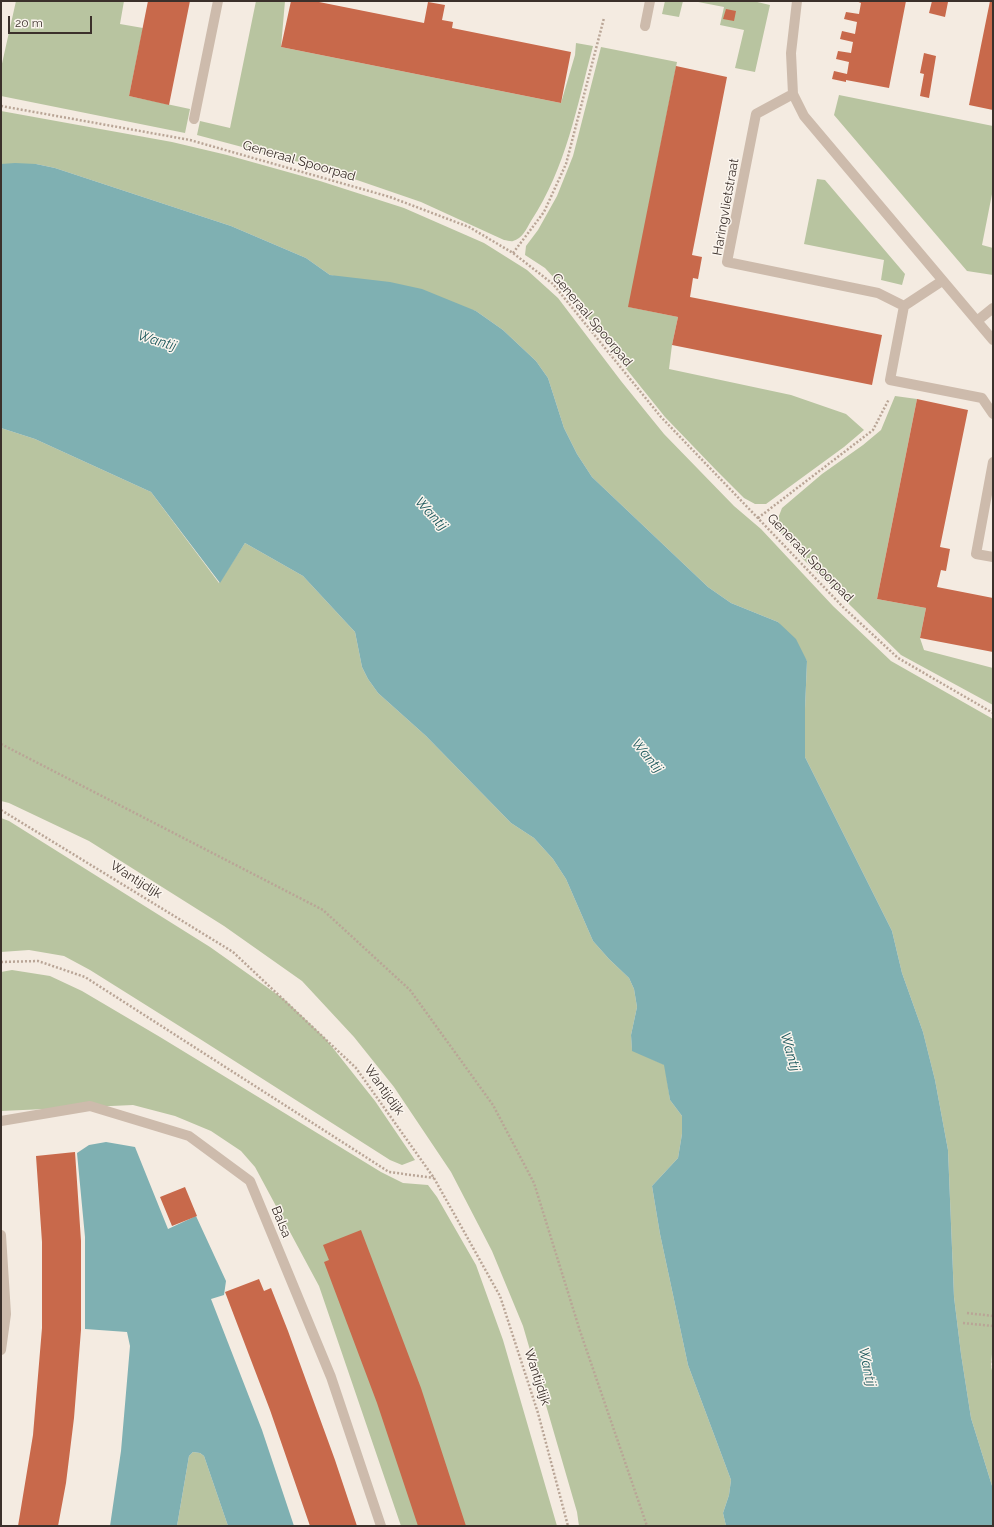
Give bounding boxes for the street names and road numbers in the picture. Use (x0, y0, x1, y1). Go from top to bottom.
street label: Generaal Spoorpad (241, 137, 357, 185)
street label: Haringvlietstraat (710, 157, 742, 257)
street label: Generaal Spoorpad (548, 270, 636, 370)
street label: Generaal Spoorpad (764, 511, 856, 605)
street label: Wantijdijk (107, 858, 165, 902)
street label: Wantijdijk (361, 1062, 407, 1118)
street label: Balsa (268, 1204, 294, 1240)
street label: Wantijdijk (521, 1347, 553, 1407)

